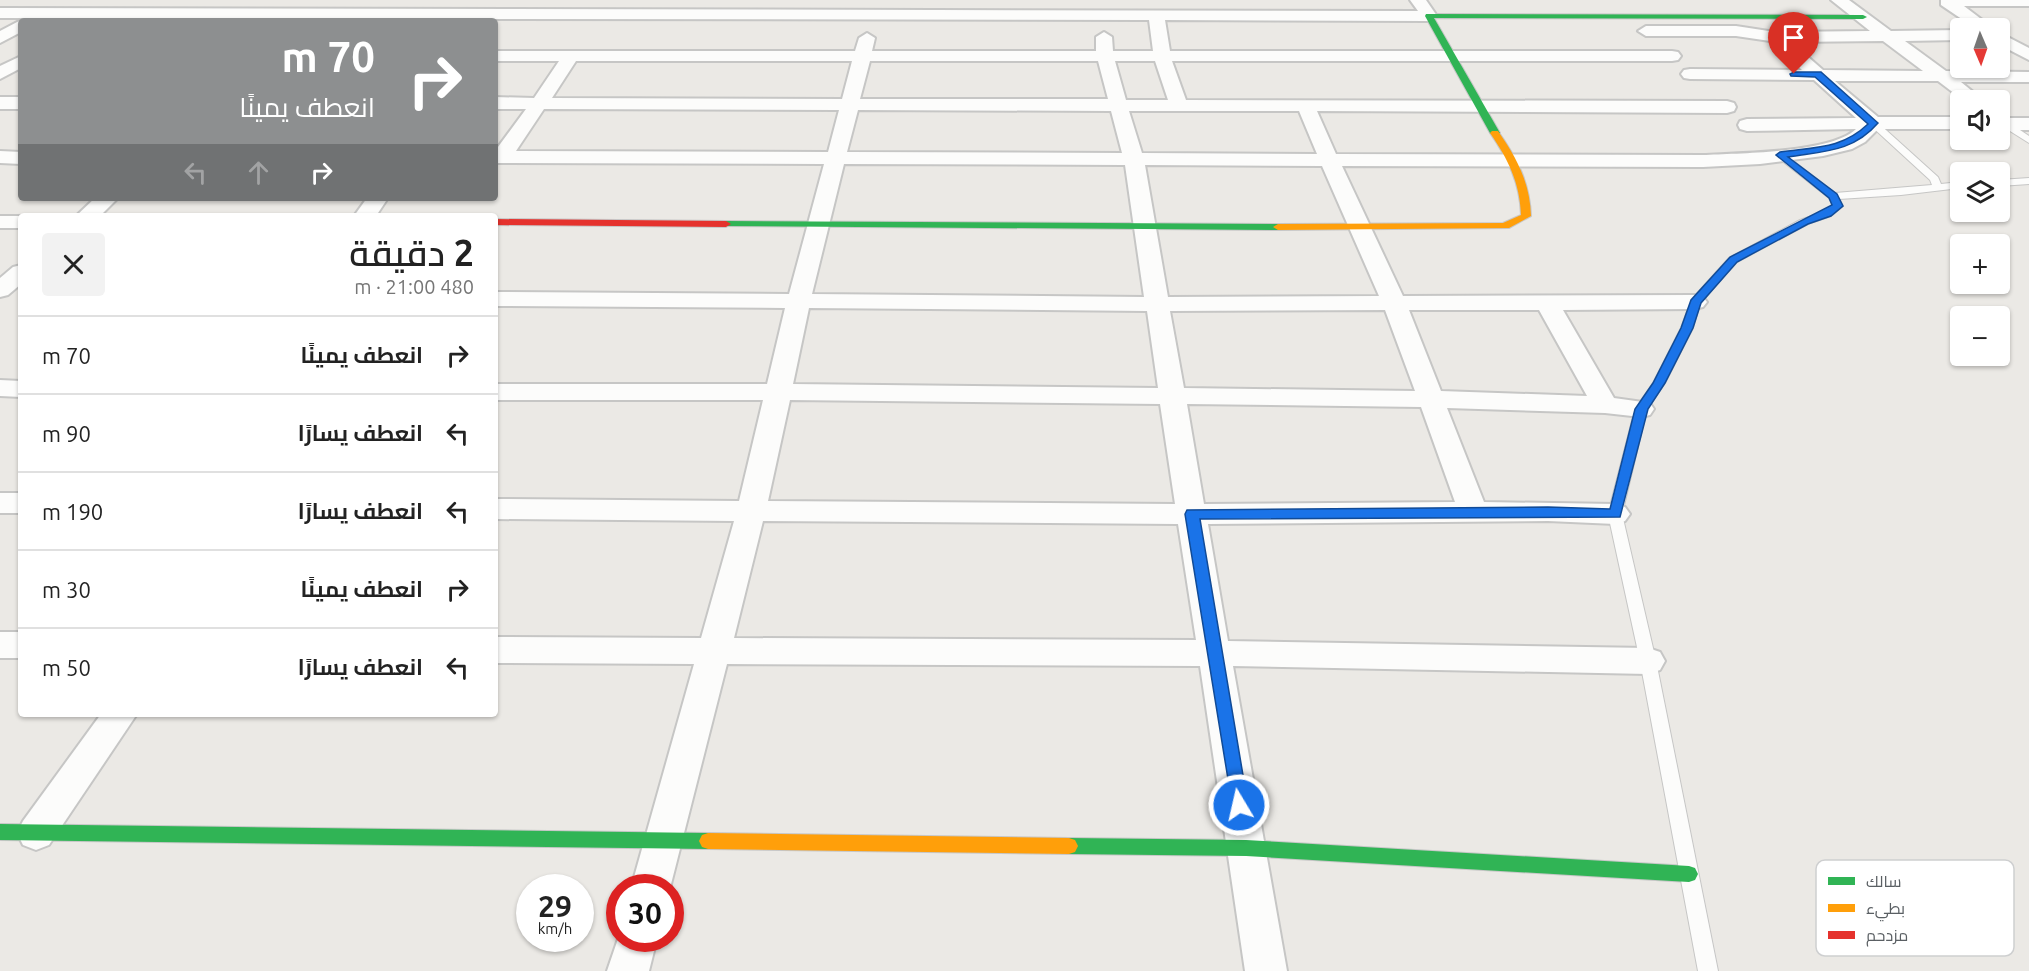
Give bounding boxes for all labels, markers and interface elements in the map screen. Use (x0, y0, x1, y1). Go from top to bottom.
pin (1768, 12, 1819, 74)
north arrow (1950, 18, 2010, 78)
map controls (1950, 18, 2010, 366)
icon: arrive (1777, 21, 1810, 54)
text: 70 m (281, 33, 375, 80)
icon: right (396, 42, 474, 120)
button: sound (1950, 90, 2010, 150)
text: انعطف يمينًا (239, 92, 375, 122)
icon: left (179, 156, 212, 189)
icon: ahead (242, 156, 275, 189)
icon: right (305, 156, 338, 189)
button: layers (1950, 162, 2010, 222)
text: 2 دقيقة (349, 232, 474, 273)
button: close (42, 233, 105, 296)
button: + (1950, 234, 2010, 294)
text: 480 m · 21:00 (354, 275, 474, 298)
button: − (1950, 306, 2010, 366)
icon: right (441, 339, 474, 372)
text: انعطف يمينًا (301, 342, 423, 367)
text: 70 m (42, 343, 91, 368)
icon: left (441, 417, 474, 450)
text: انعطف يسارًا (298, 420, 423, 445)
text: 90 m (42, 421, 91, 446)
icon: left (441, 495, 474, 528)
text: انعطف يسارًا (298, 498, 423, 523)
text: 190 m (42, 499, 103, 524)
icon: right (441, 573, 474, 606)
text: انعطف يمينًا (301, 576, 423, 601)
text: 30 m (42, 577, 91, 602)
icon: left (441, 651, 474, 684)
text: انعطف يسارًا (298, 654, 423, 679)
text: 50 m (42, 655, 91, 680)
position arrow (1207, 773, 1271, 837)
legend (1816, 860, 2014, 956)
text: سالك (1866, 872, 1901, 890)
speed limit sign: 30 (606, 874, 684, 952)
text: 29 (538, 889, 572, 923)
text: بطيء (1866, 899, 1905, 922)
text: km/h (538, 920, 572, 937)
text: مزدحم (1866, 926, 1908, 947)

